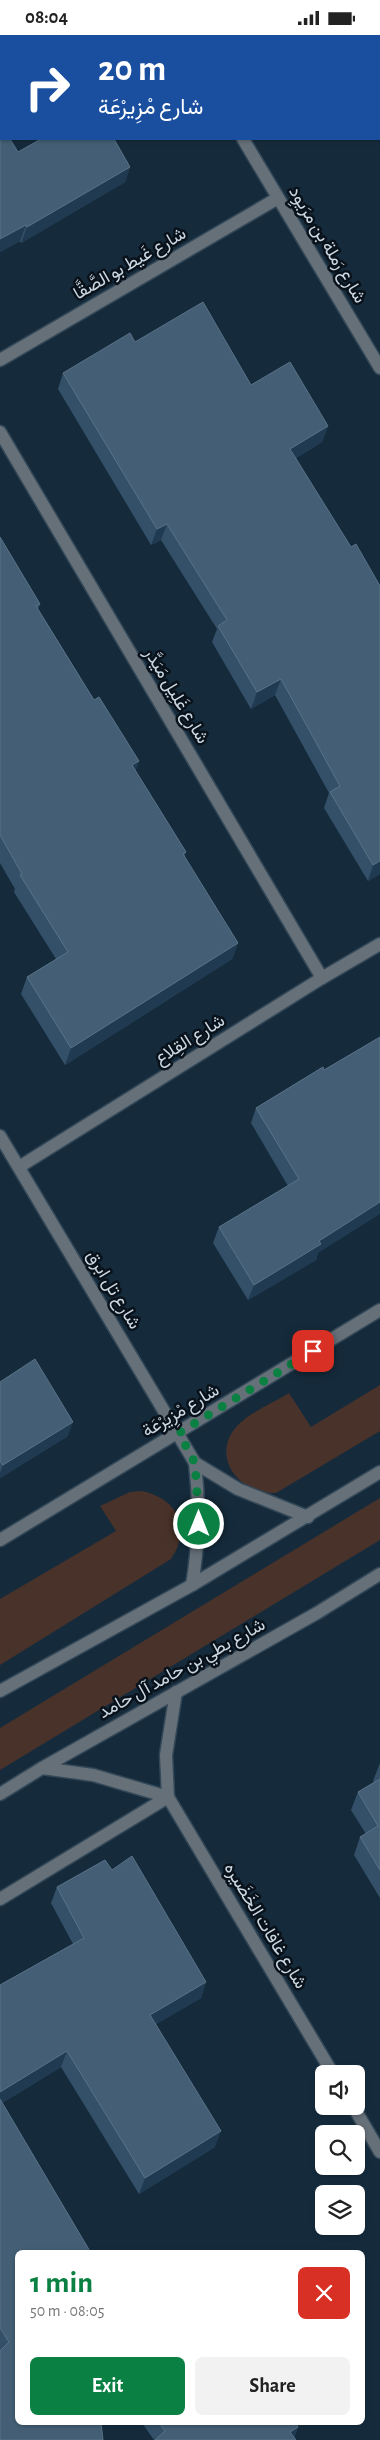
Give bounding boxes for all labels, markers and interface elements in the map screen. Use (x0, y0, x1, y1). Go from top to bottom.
text: 08:04 (25, 8, 68, 27)
text: 20 m (98, 52, 166, 87)
icon: right (15, 55, 80, 120)
text: شارع مْزِيرْعَة (98, 96, 203, 118)
street label: شارع رَملة بن مرَيوِد (281, 184, 369, 309)
street label: شارع غَيط بو الصَّقَّا (68, 220, 190, 305)
street label: شارع غَلِيل مَيَدَّر (138, 643, 214, 748)
street label: شارع القِلاع (152, 1012, 229, 1070)
street label: شارع تل ابرق (81, 1247, 144, 1334)
pin (292, 1330, 334, 1372)
icon: arrive (299, 1337, 327, 1365)
street label: شارع مْزِيرْعَة (139, 1381, 225, 1445)
position arrow (172, 1497, 224, 1549)
street label: شارع بطي بن حامد آل حامد (95, 1615, 271, 1727)
street label: شارع غافات الخَضَيره (219, 1859, 311, 1993)
map controls (315, 2065, 365, 2235)
button: sound (315, 2065, 365, 2115)
button: search (315, 2125, 365, 2175)
button: layers (315, 2185, 365, 2235)
button: close (298, 2267, 350, 2319)
text: 1 min (30, 2268, 93, 2298)
text: 50 m · 08:05 (30, 2303, 104, 2319)
button: Exit (30, 2357, 185, 2415)
button: Share (195, 2357, 350, 2415)

